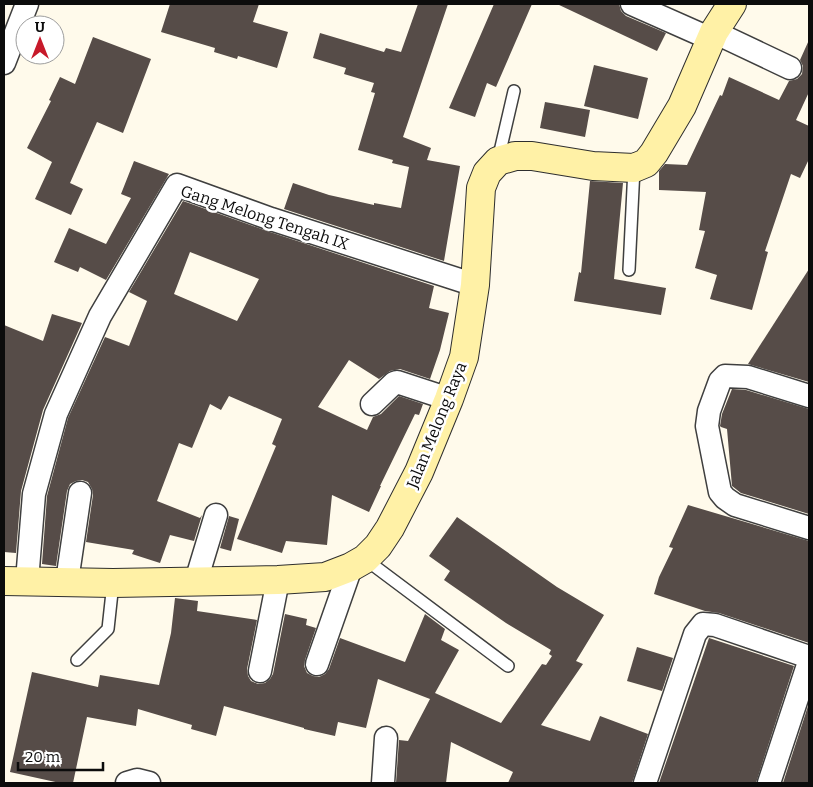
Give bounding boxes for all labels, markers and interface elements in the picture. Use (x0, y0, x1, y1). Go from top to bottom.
north arrow (15, 15, 65, 65)
text: U (35, 19, 46, 36)
street label: Gang Melong Tengah IX (178, 181, 351, 254)
street label: Jalan Melong Raya (402, 359, 471, 492)
scale bar (18, 740, 102, 772)
text: 20 m (25, 748, 61, 766)

